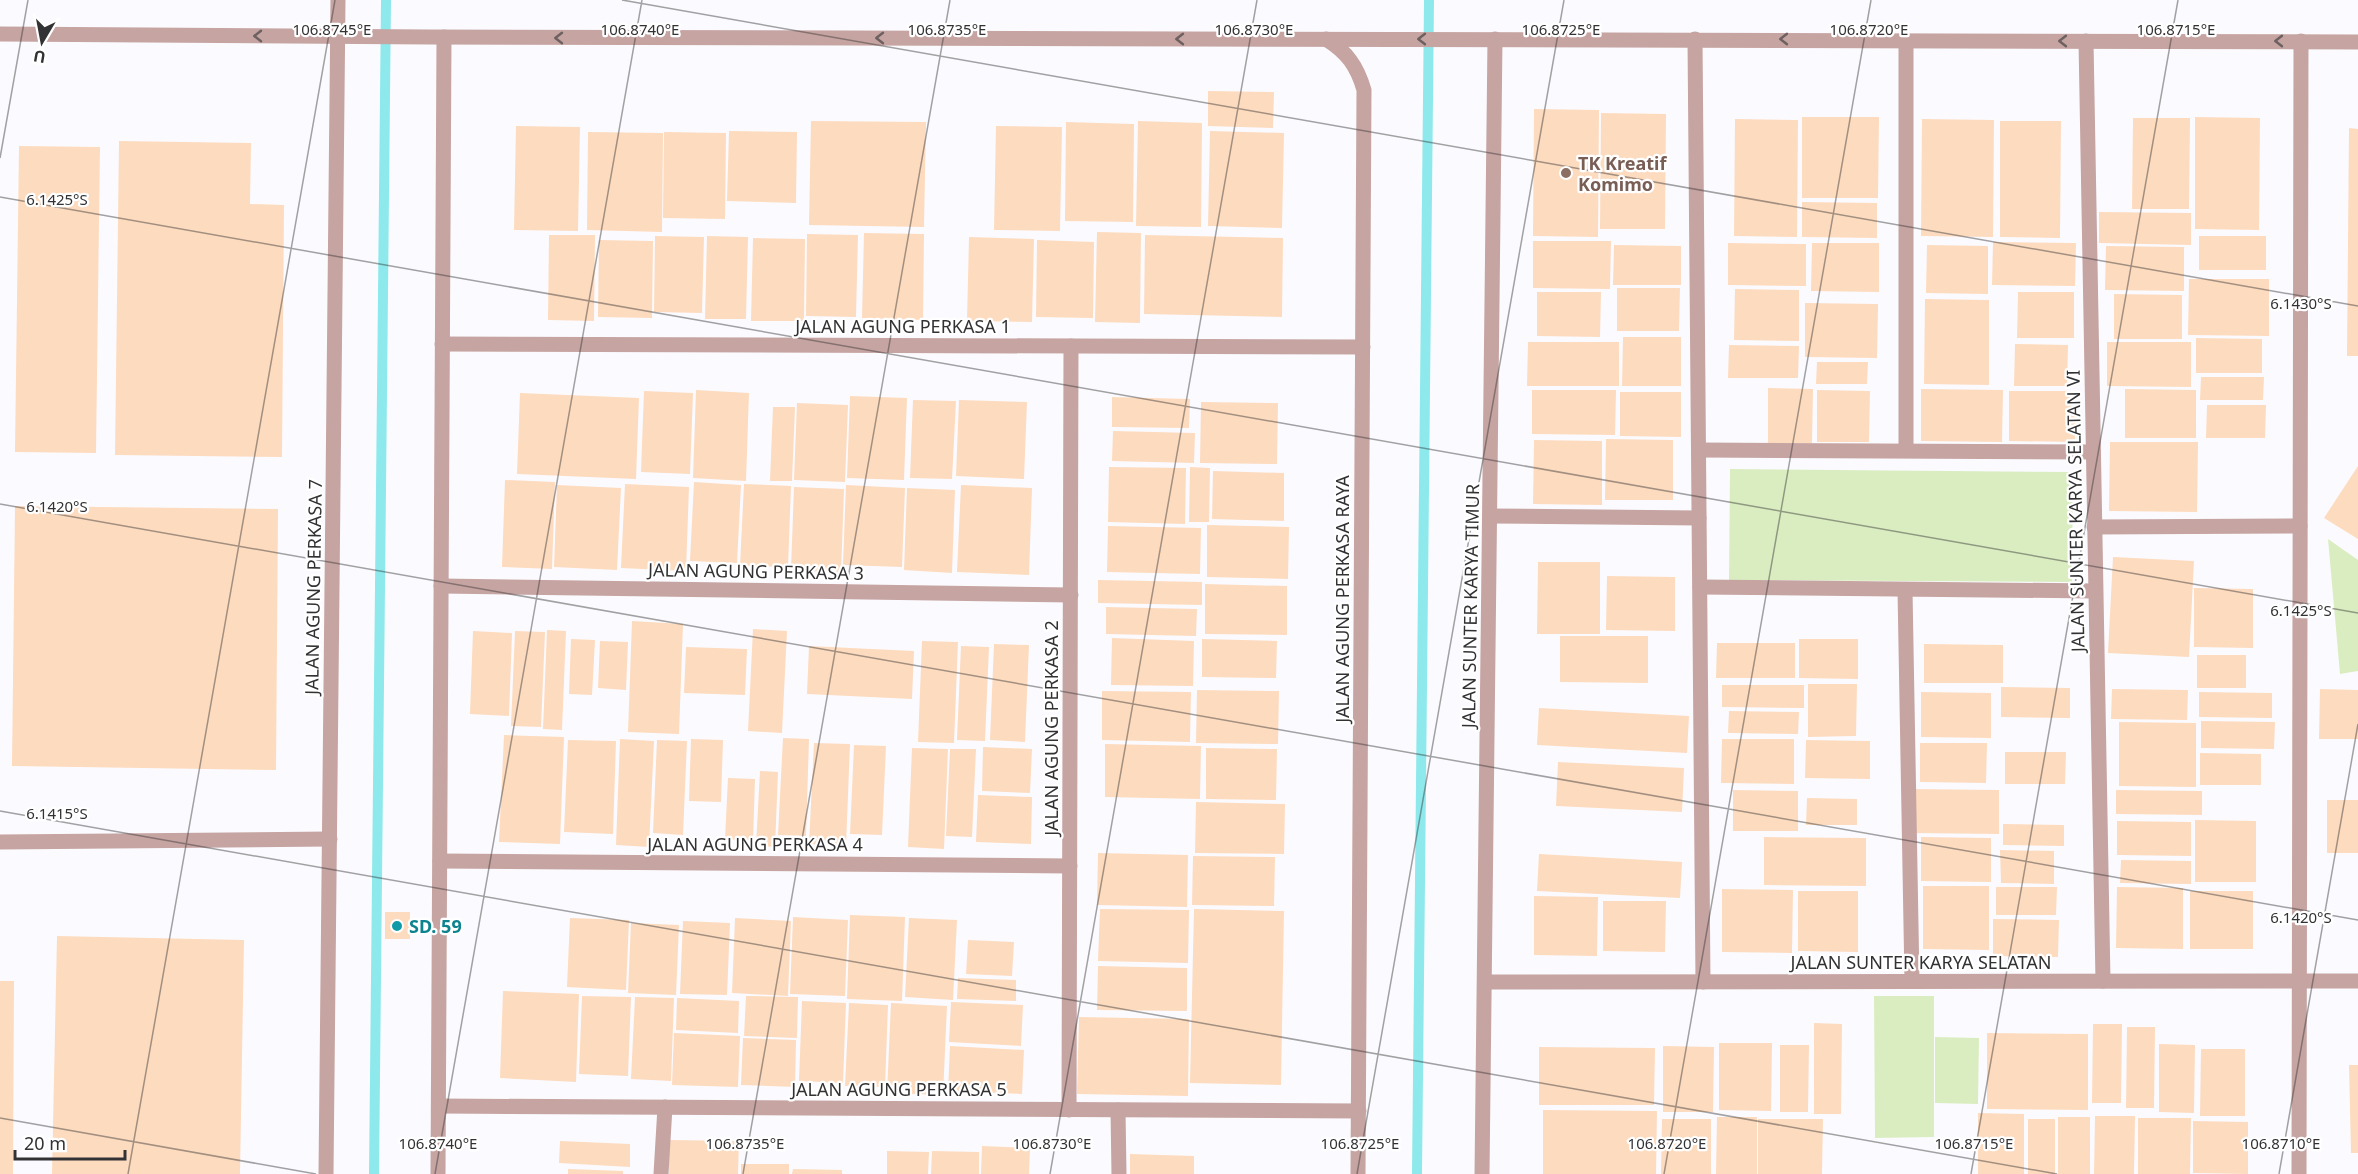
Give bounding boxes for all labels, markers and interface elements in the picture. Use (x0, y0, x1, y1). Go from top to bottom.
north arrow (12, 12, 72, 72)
text: 106.8745°E (293, 19, 371, 39)
text: 106.8740°E (601, 19, 679, 39)
text: 106.8735°E (908, 19, 986, 39)
text: 106.8730°E (1215, 19, 1293, 39)
text: 106.8725°E (1522, 19, 1600, 39)
text: 106.8720°E (1830, 19, 1908, 39)
text: 106.8715°E (2137, 19, 2215, 39)
one-way arrow (254, 30, 263, 42)
one-way arrow (555, 32, 564, 44)
one-way arrow (876, 32, 885, 44)
one-way arrow (1176, 33, 1185, 45)
one-way arrow (1417, 33, 1426, 45)
one-way arrow (1779, 33, 1788, 45)
one-way arrow (2058, 35, 2067, 47)
one-way arrow (2274, 35, 2283, 47)
text: U (32, 45, 47, 69)
place label: TK Kreatif Komimo (1578, 151, 1667, 196)
marker: TK Kreatif Komimo (1559, 166, 1573, 180)
text: 6.1425°S (26, 189, 88, 209)
text: 6.1430°S (2270, 293, 2332, 313)
street label: JALAN AGUNG PERKASA 1 (793, 314, 1011, 338)
street label: JALAN SUNTER KARYA SELATAN VI (2061, 370, 2089, 654)
street label: JALAN AGUNG PERKASA RAYA (1330, 475, 1354, 725)
street label: JALAN AGUNG PERKASA 7 (299, 479, 327, 697)
street label: JALAN SUNTER KARYA TIMUR (1456, 484, 1484, 730)
text: 6.1420°S (26, 496, 88, 516)
street label: JALAN AGUNG PERKASA 3 (646, 557, 864, 585)
text: 6.1425°S (2270, 600, 2332, 620)
street label: JALAN AGUNG PERKASA 2 (1039, 620, 1063, 838)
text: 6.1415°S (26, 803, 88, 823)
street label: JALAN AGUNG PERKASA 4 (645, 832, 863, 856)
text: 6.1420°S (2270, 907, 2332, 927)
place label: SD. 59 (409, 914, 462, 938)
marker: SD. 59 (390, 919, 404, 933)
street label: JALAN SUNTER KARYA SELATAN (1789, 950, 2051, 974)
street label: JALAN AGUNG PERKASA 5 (789, 1077, 1007, 1101)
scale bar (15, 1123, 124, 1161)
text: 20 m (24, 1131, 66, 1155)
text: 106.8740°E (399, 1133, 477, 1153)
text: 106.8735°E (706, 1133, 784, 1153)
text: 106.8730°E (1013, 1133, 1091, 1153)
text: 106.8725°E (1321, 1133, 1399, 1153)
text: 106.8720°E (1628, 1133, 1706, 1153)
text: 106.8715°E (1935, 1133, 2013, 1153)
text: 106.8710°E (2242, 1133, 2320, 1153)

